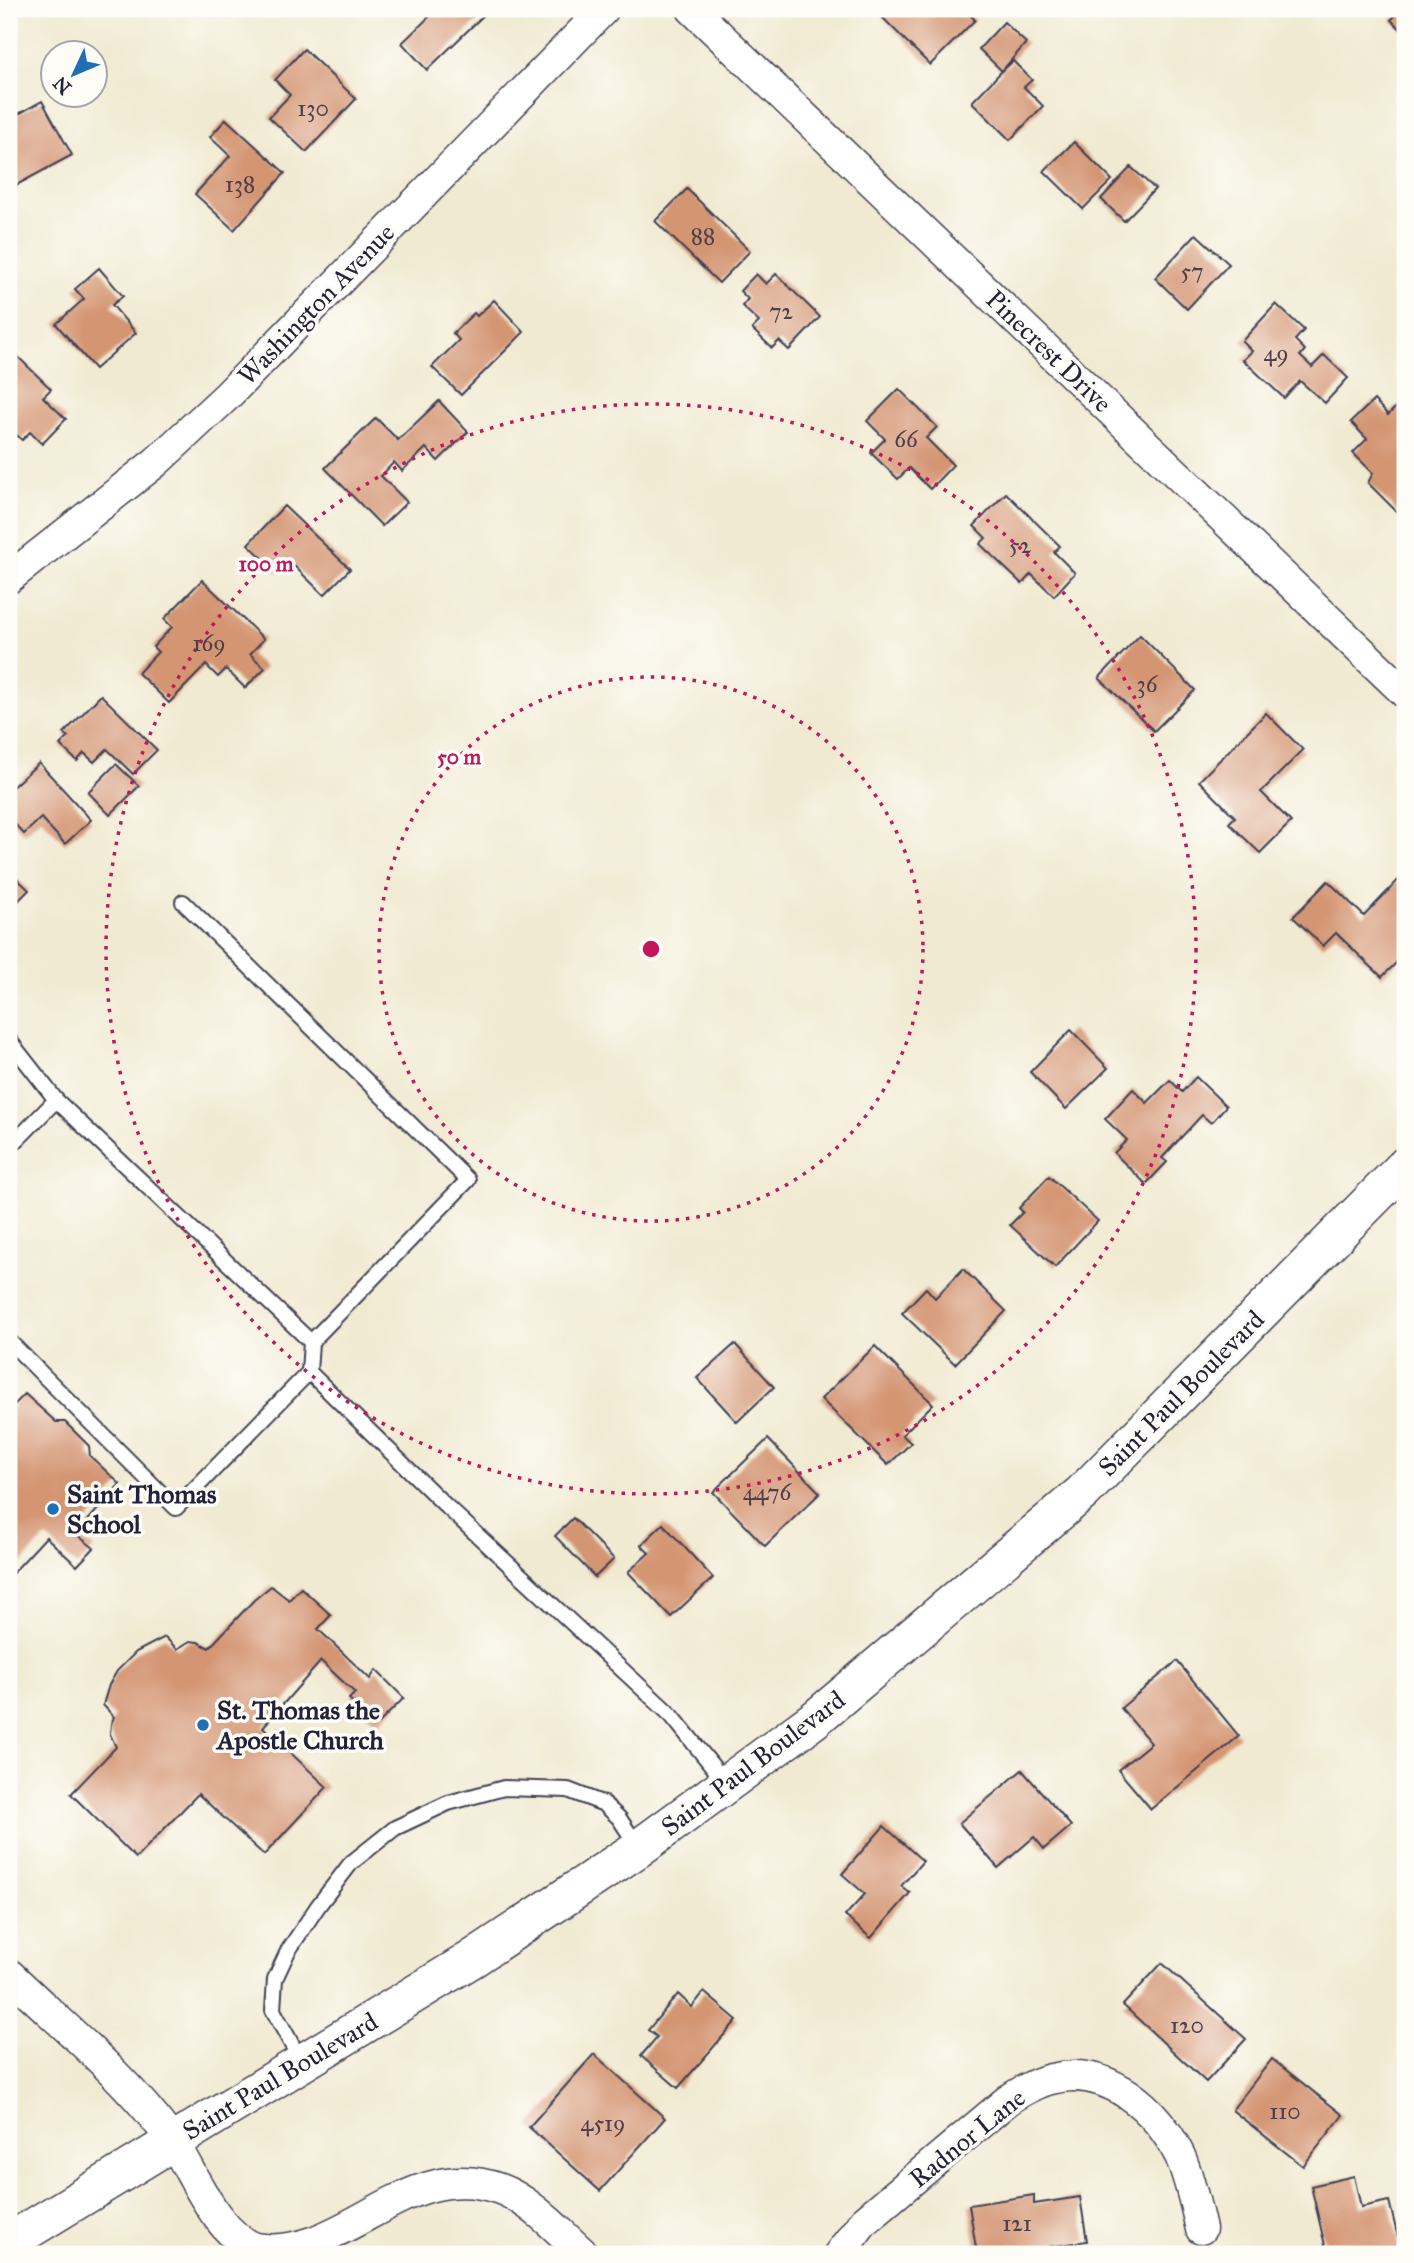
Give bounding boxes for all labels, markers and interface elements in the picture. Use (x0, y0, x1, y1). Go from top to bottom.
north arrow (38, 38, 108, 108)
text: N (48, 72, 76, 99)
house number: 130 (297, 94, 329, 122)
house number: 138 (225, 170, 255, 198)
street label: Washington Avenue (231, 217, 401, 391)
house number: 88 (691, 222, 715, 250)
house number: 57 (1181, 257, 1203, 285)
street label: Pinecrest Drive (979, 283, 1119, 419)
house number: 72 (769, 297, 793, 325)
house number: 49 (1263, 339, 1289, 367)
house number: 66 (894, 425, 919, 453)
house number: 52 (1009, 531, 1032, 559)
text: 100 m (239, 551, 294, 577)
house number: 169 (192, 629, 226, 657)
house number: 36 (1137, 670, 1159, 698)
text: 50 m (437, 744, 481, 770)
centre of rings (639, 937, 663, 961)
street label: Saint Paul Boulevard (1091, 1303, 1271, 1483)
place label: Saint Thomas School (67, 1478, 217, 1540)
house number: 4476 (743, 1478, 793, 1506)
marker: Saint Thomas School (45, 1501, 61, 1517)
street label: Saint Paul Boulevard (655, 1683, 851, 1843)
place label: St. Thomas the Apostle Church (215, 1694, 384, 1756)
marker: St. Thomas the Apostle Church (195, 1717, 211, 1733)
street label: Saint Paul Boulevard (177, 2005, 383, 2147)
house number: 120 (1170, 2011, 1204, 2039)
street label: Radnor Lane (903, 2081, 1032, 2195)
house number: 110 (1269, 2097, 1301, 2125)
house number: 4519 (581, 2109, 625, 2137)
house number: 121 (1002, 2209, 1032, 2237)

